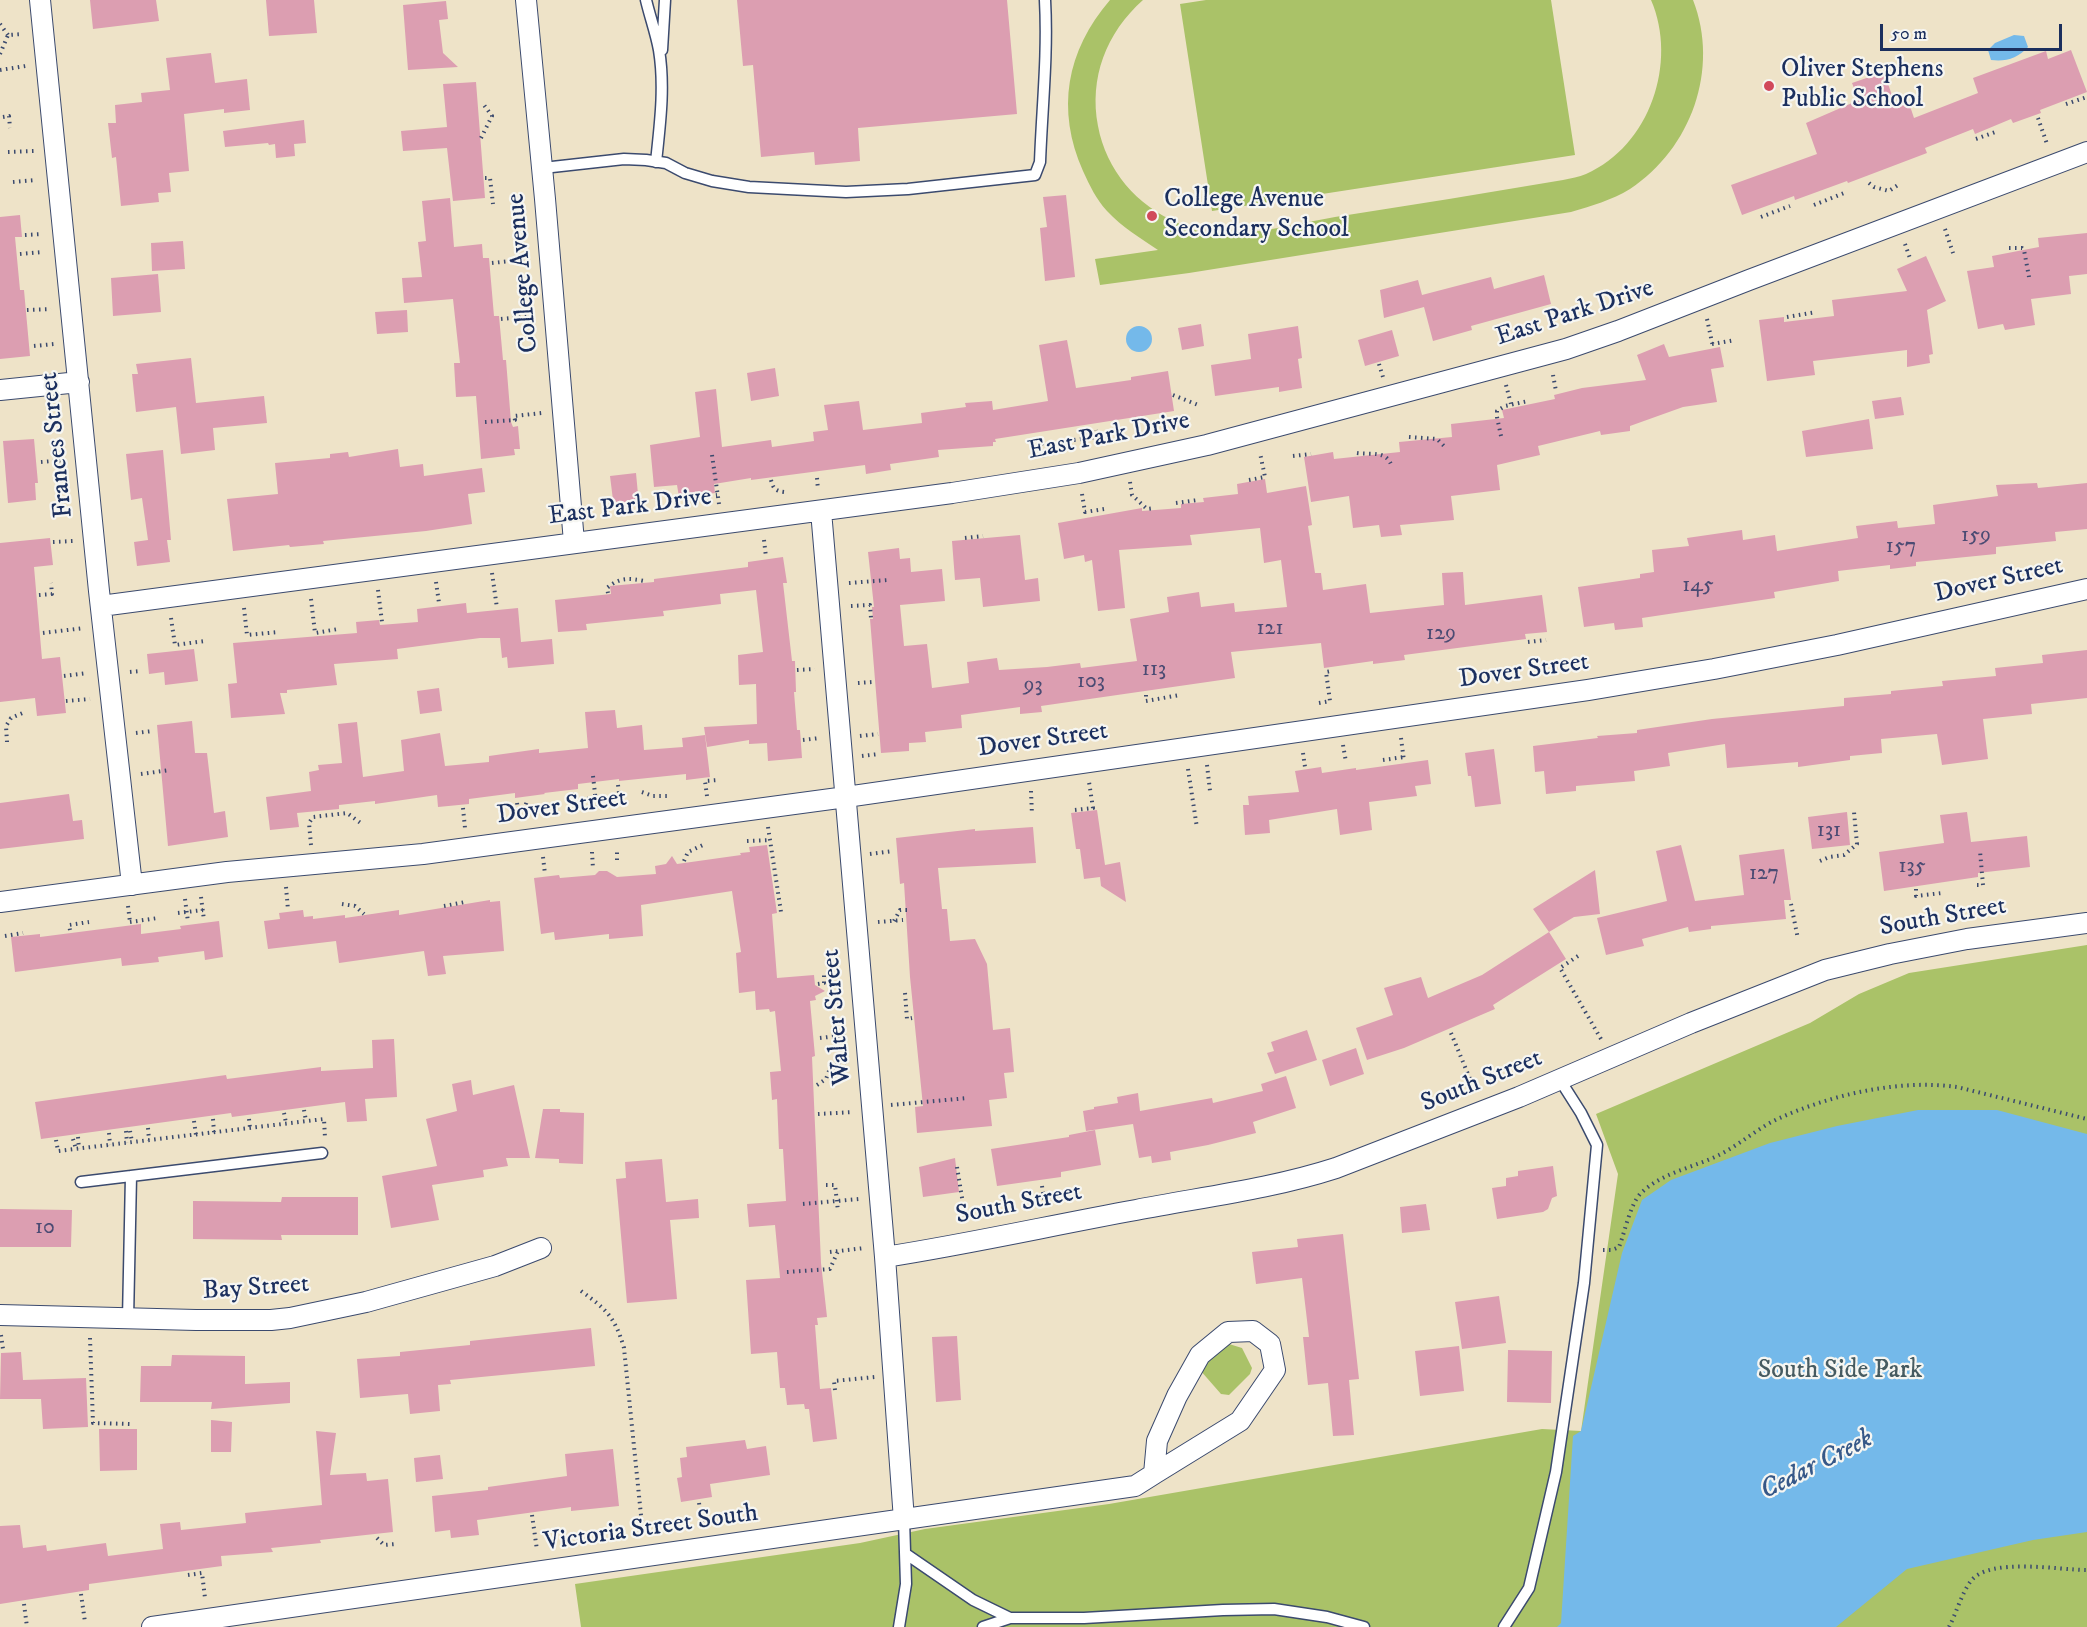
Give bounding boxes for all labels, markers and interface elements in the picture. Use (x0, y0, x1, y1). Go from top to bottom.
scale bar (1883, 12, 2064, 50)
text: 50 m (1891, 23, 1927, 45)
place label: Oliver Stephens Public School (1781, 55, 1943, 116)
marker: Oliver Stephens Public School (1762, 79, 1776, 93)
place label: College Avenue Secondary School (1164, 185, 1349, 246)
street label: College Avenue (501, 192, 547, 354)
marker: College Avenue Secondary School (1145, 209, 1159, 223)
street label: East Park Drive (1492, 274, 1658, 354)
street label: Frances Street (35, 370, 81, 520)
street label: East Park Drive (1025, 406, 1193, 468)
street label: East Park Drive (547, 483, 713, 533)
house number: 159 (1961, 523, 1991, 549)
house number: 157 (1886, 534, 1916, 560)
street label: Dover Street (1932, 551, 2066, 611)
house number: 145 (1682, 573, 1714, 599)
house number: 121 (1257, 616, 1283, 642)
house number: 129 (1426, 621, 1456, 647)
street label: Dover Street (1457, 647, 1591, 697)
house number: 113 (1142, 657, 1166, 683)
house number: 103 (1077, 669, 1105, 695)
house number: 93 (1023, 673, 1043, 699)
street label: Dover Street (976, 716, 1110, 766)
street label: Dover Street (495, 783, 629, 833)
house number: 131 (1817, 818, 1841, 844)
house number: 135 (1898, 854, 1926, 880)
house number: 127 (1749, 861, 1779, 887)
street label: South Street (1877, 892, 2009, 944)
street label: Walter Street (816, 947, 860, 1087)
street label: South Street (1417, 1044, 1547, 1120)
street label: South Street (953, 1177, 1085, 1233)
house number: 10 (35, 1215, 55, 1241)
street label: Bay Street (202, 1270, 310, 1308)
park label: South Side Park (1758, 1356, 1922, 1388)
water label: Cedar Creek (1755, 1424, 1879, 1508)
street label: Victoria Street South (542, 1499, 760, 1559)

